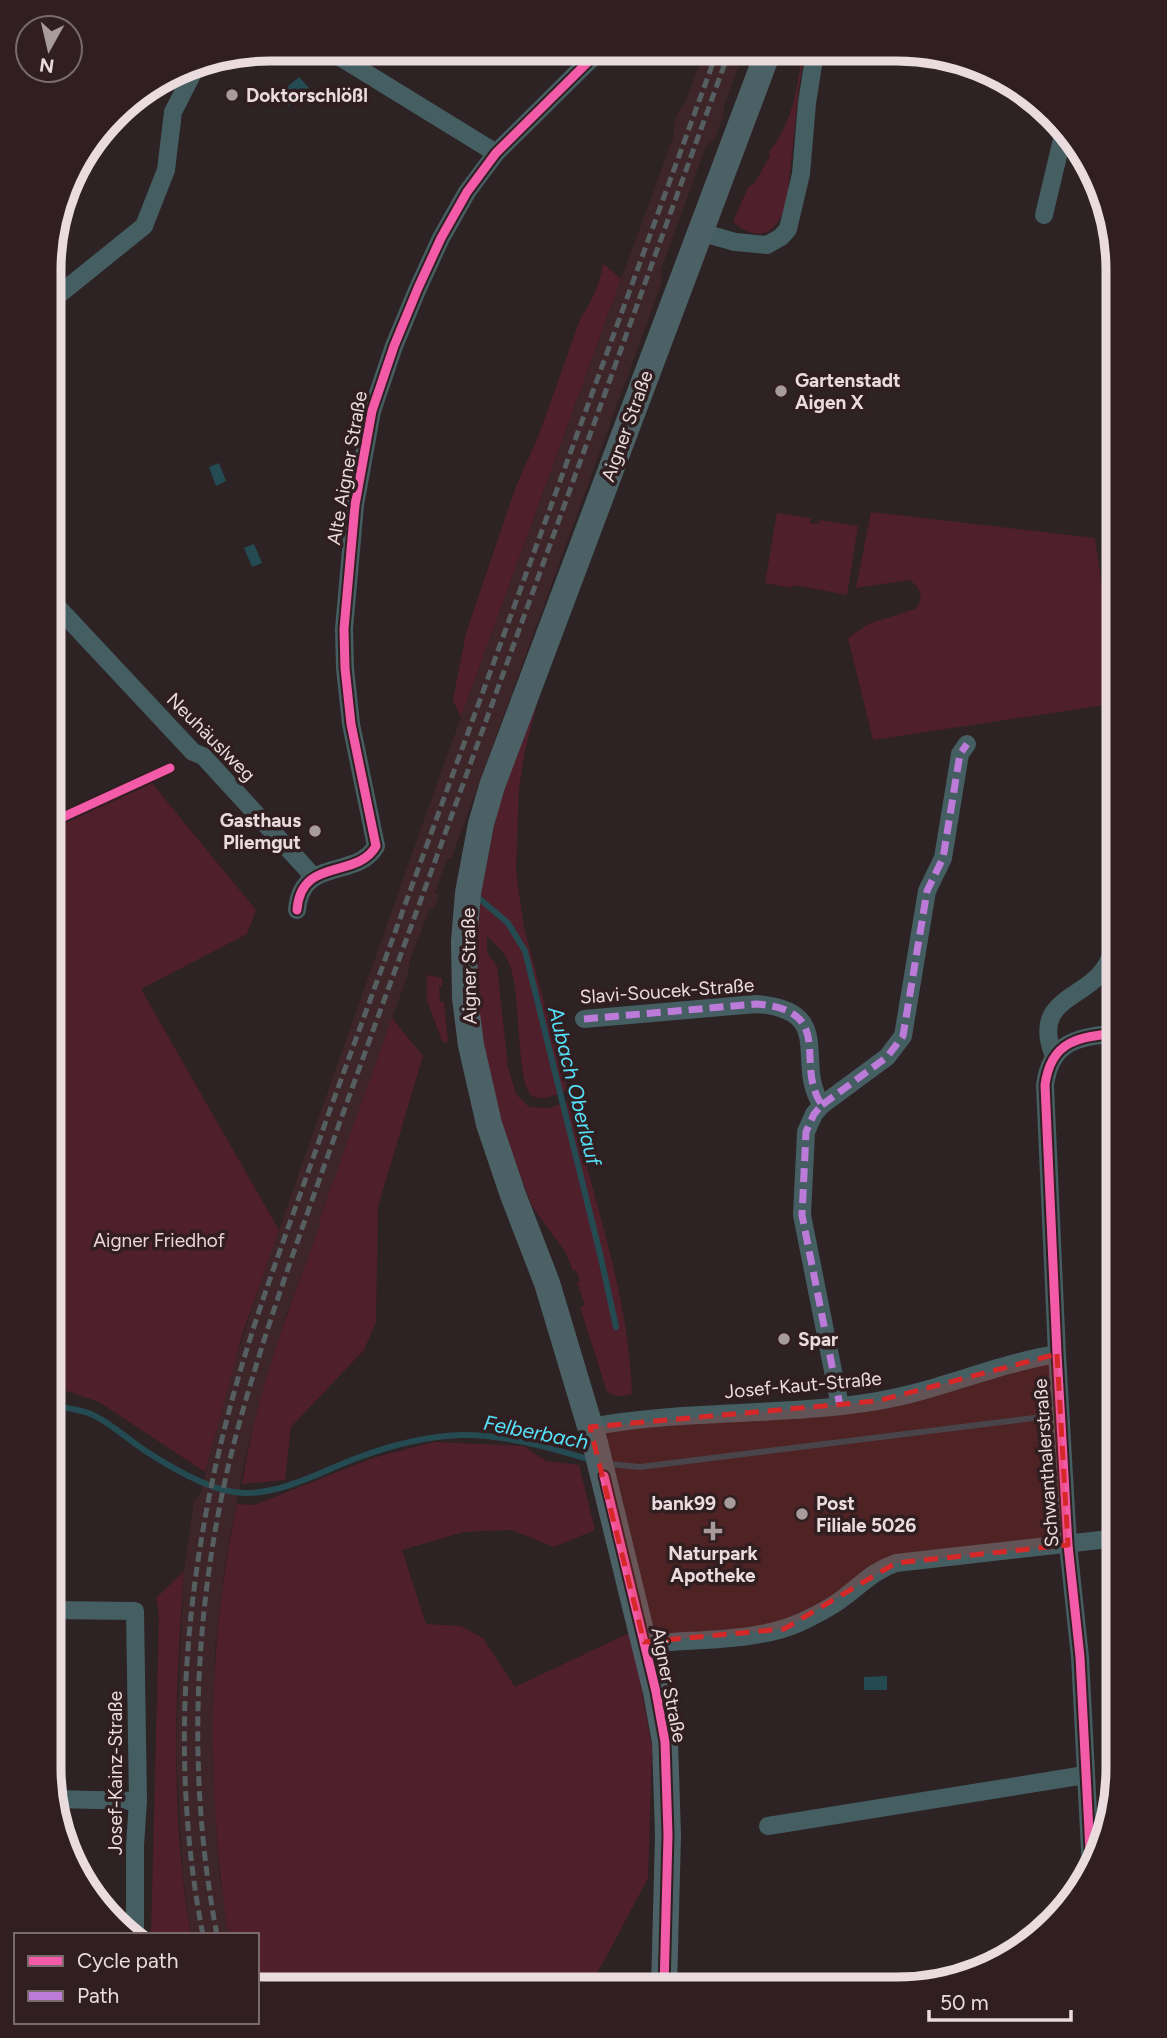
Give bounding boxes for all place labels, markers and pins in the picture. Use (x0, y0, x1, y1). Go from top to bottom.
place label: Doktorschlößl (246, 84, 368, 107)
marker: Doktorschlößl (224, 87, 240, 103)
place label: Gartenstadt Aigen X (795, 369, 901, 414)
marker: Gartenstadt Aigen X (773, 383, 789, 399)
place label: Gasthaus Pliemgut (220, 809, 301, 854)
marker: Gasthaus Pliemgut (307, 823, 323, 839)
place label: Spar (798, 1328, 838, 1351)
marker: Spar (776, 1331, 792, 1347)
place label: bank99 (651, 1492, 716, 1515)
place label: Post Filiale 5026 (816, 1492, 916, 1537)
marker: bank99 (722, 1495, 738, 1511)
marker: Post Filiale 5026 (794, 1506, 810, 1522)
marker: Naturpark Apotheke (705, 1523, 721, 1539)
place label: Naturpark Apotheke (668, 1542, 758, 1587)

